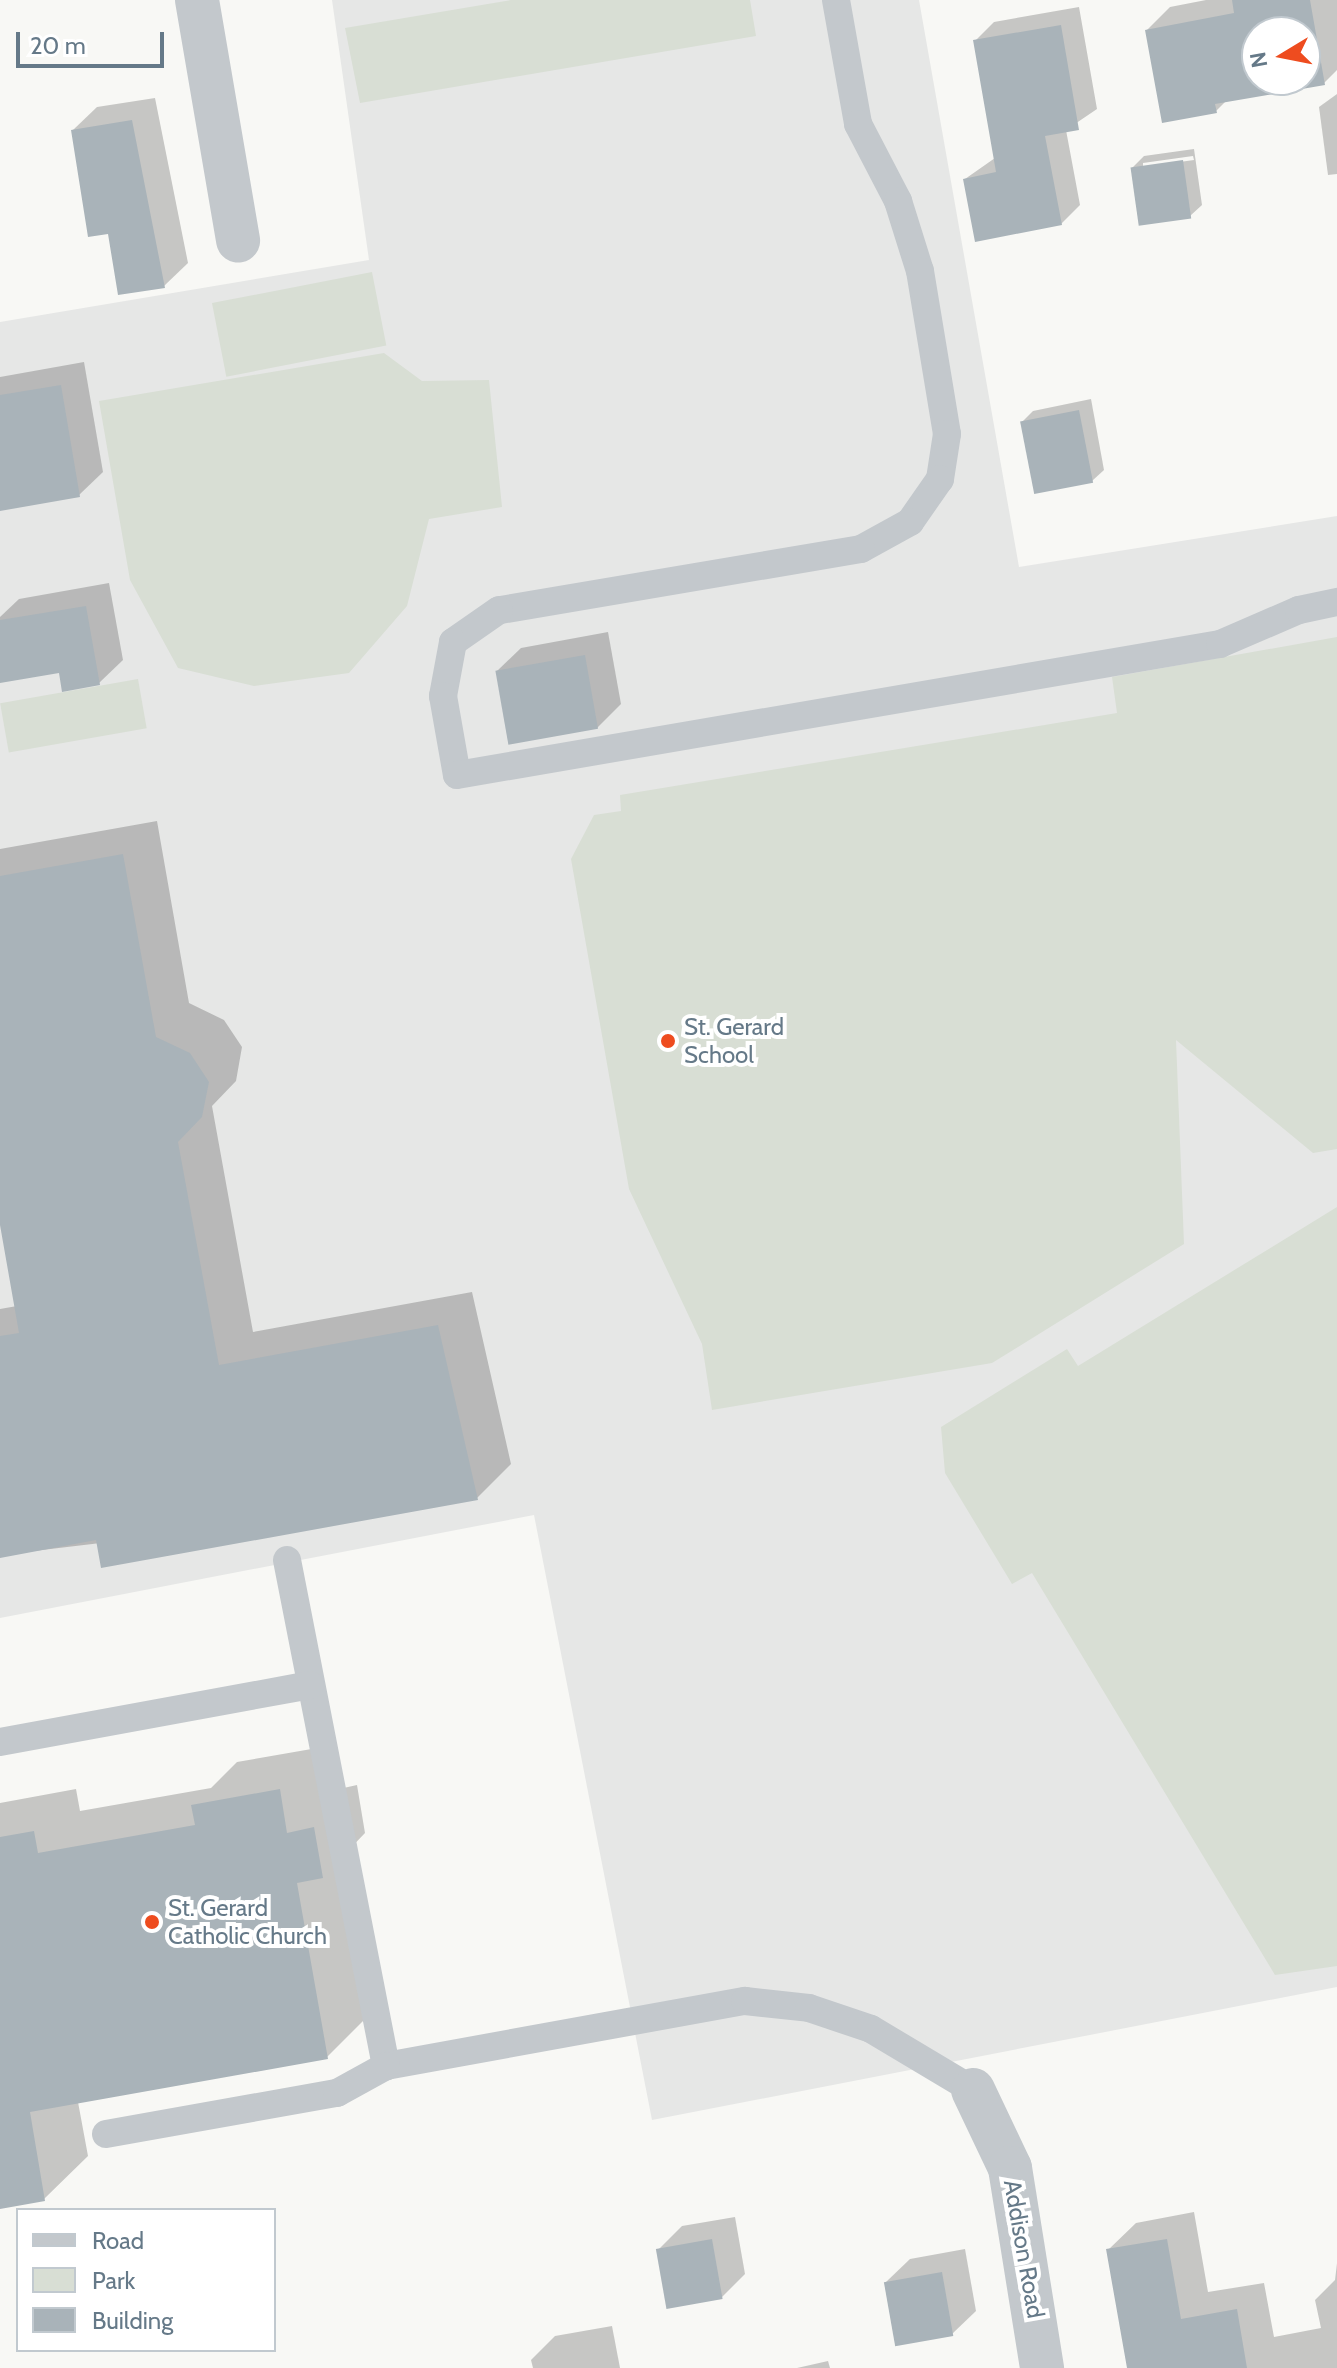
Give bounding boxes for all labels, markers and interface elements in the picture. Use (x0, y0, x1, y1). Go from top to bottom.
scale bar (20, 16, 168, 66)
north arrow (1241, 16, 1321, 96)
text: 20 m (30, 31, 86, 60)
text: N (1244, 50, 1273, 70)
place label: St. Gerard School (684, 1013, 784, 1069)
marker: St. Gerard School (659, 1032, 677, 1050)
place label: St. Gerard Catholic Church (168, 1894, 327, 1950)
marker: St. Gerard Catholic Church (143, 1913, 161, 1931)
street label: Addison Road (998, 2177, 1050, 2321)
legend (16, 2208, 276, 2352)
text: Road (92, 2226, 144, 2255)
text: Park (92, 2266, 135, 2295)
text: Building (92, 2306, 173, 2335)

